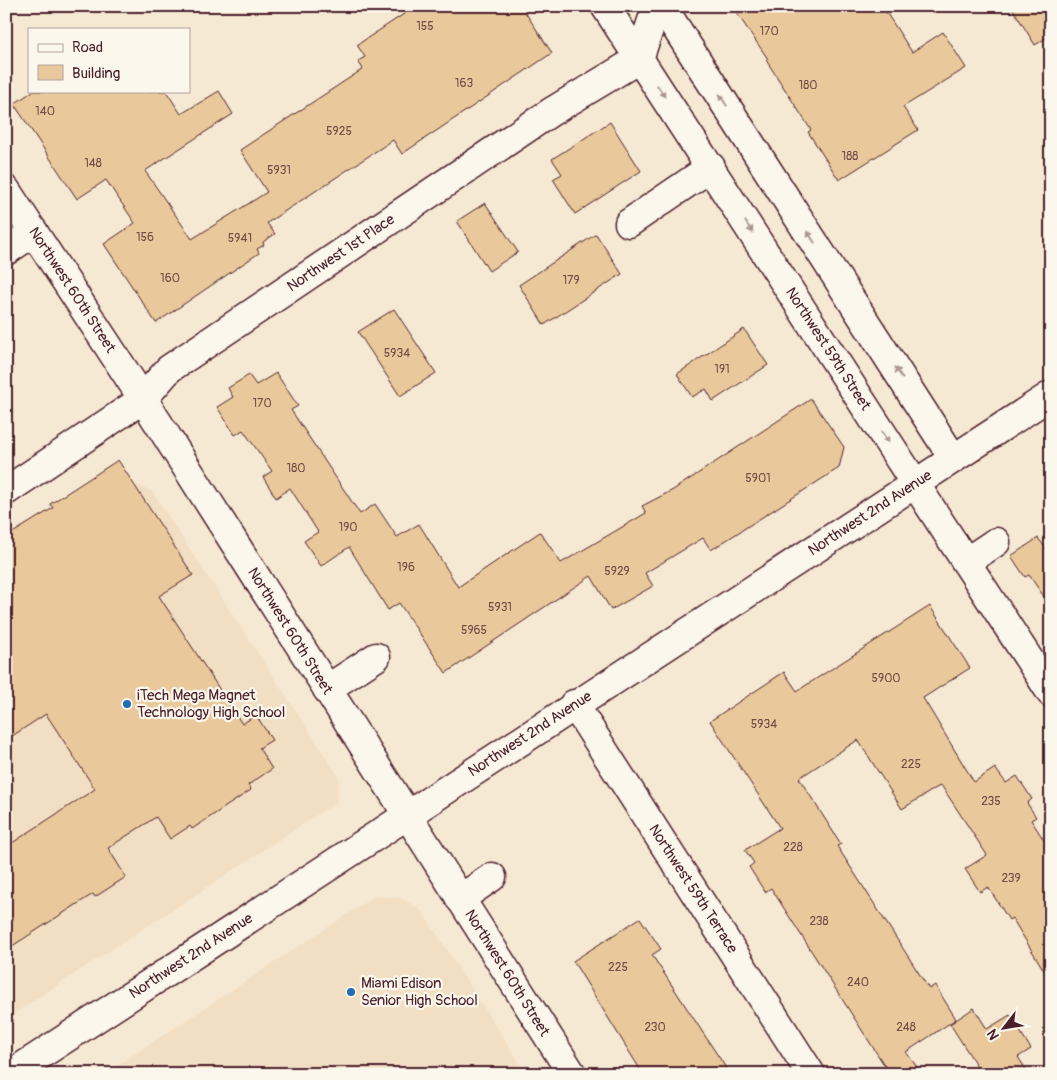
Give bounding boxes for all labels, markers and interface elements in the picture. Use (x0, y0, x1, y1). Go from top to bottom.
house number: 155 (416, 19, 434, 34)
house number: 170 (759, 24, 779, 39)
legend (28, 28, 190, 92)
text: Road (72, 38, 103, 57)
text: Building (72, 64, 120, 83)
house number: 163 (455, 76, 473, 91)
house number: 180 (799, 78, 817, 93)
one-way arrow (656, 84, 665, 98)
one-way arrow (718, 93, 727, 107)
house number: 140 (35, 104, 55, 119)
house number: 5925 (326, 124, 352, 139)
house number: 188 (842, 149, 858, 164)
house number: 148 (84, 156, 102, 171)
house number: 5931 (267, 163, 291, 178)
street label: Northwest 1st Place (284, 210, 399, 296)
one-way arrow (745, 221, 754, 234)
street label: Northwest 60th Street (24, 224, 120, 357)
house number: 156 (136, 230, 154, 245)
one-way arrow (806, 230, 815, 243)
house number: 5941 (228, 231, 252, 246)
house number: 160 (160, 271, 180, 286)
house number: 179 (562, 273, 580, 288)
street label: Northwest 59th Street (781, 284, 875, 415)
house number: 5934 (384, 346, 410, 361)
house number: 191 (714, 362, 730, 377)
one-way arrow (894, 367, 903, 380)
house number: 170 (252, 396, 272, 411)
one-way arrow (880, 431, 890, 444)
house number: 180 (287, 461, 305, 476)
street label: Northwest 2nd Avenue (805, 466, 936, 560)
house number: 5901 (745, 471, 771, 486)
house number: 190 (338, 520, 358, 535)
house number: 196 (397, 560, 415, 575)
street label: Northwest 60th Street (243, 564, 337, 699)
house number: 5929 (604, 564, 630, 579)
house number: 5931 (488, 600, 512, 615)
house number: 5965 (461, 623, 487, 638)
house number: 5900 (871, 671, 901, 686)
place label: iTech Mega Magnet Technology High School (137, 686, 285, 722)
street label: Northwest 2nd Avenue (465, 687, 596, 781)
marker: iTech Mega Magnet Technology High School (121, 698, 133, 710)
house number: 5934 (751, 717, 777, 732)
house number: 225 (901, 757, 921, 772)
house number: 235 (981, 794, 1001, 809)
street label: Northwest 59th Terrace (644, 821, 742, 958)
house number: 228 (783, 840, 803, 855)
house number: 239 (1001, 871, 1021, 886)
street label: Northwest 60th Street (460, 906, 554, 1041)
street label: Northwest 2nd Avenue (126, 909, 257, 1003)
house number: 238 (809, 914, 829, 929)
house number: 225 (608, 960, 628, 975)
place label: Miami Edison Senior High School (361, 974, 478, 1010)
house number: 240 (847, 975, 869, 990)
marker: Miami Edison Senior High School (345, 986, 357, 998)
north arrow (980, 1002, 1030, 1052)
house number: 230 (644, 1020, 666, 1035)
house number: 248 (896, 1020, 916, 1035)
text: N (984, 1026, 1003, 1043)

